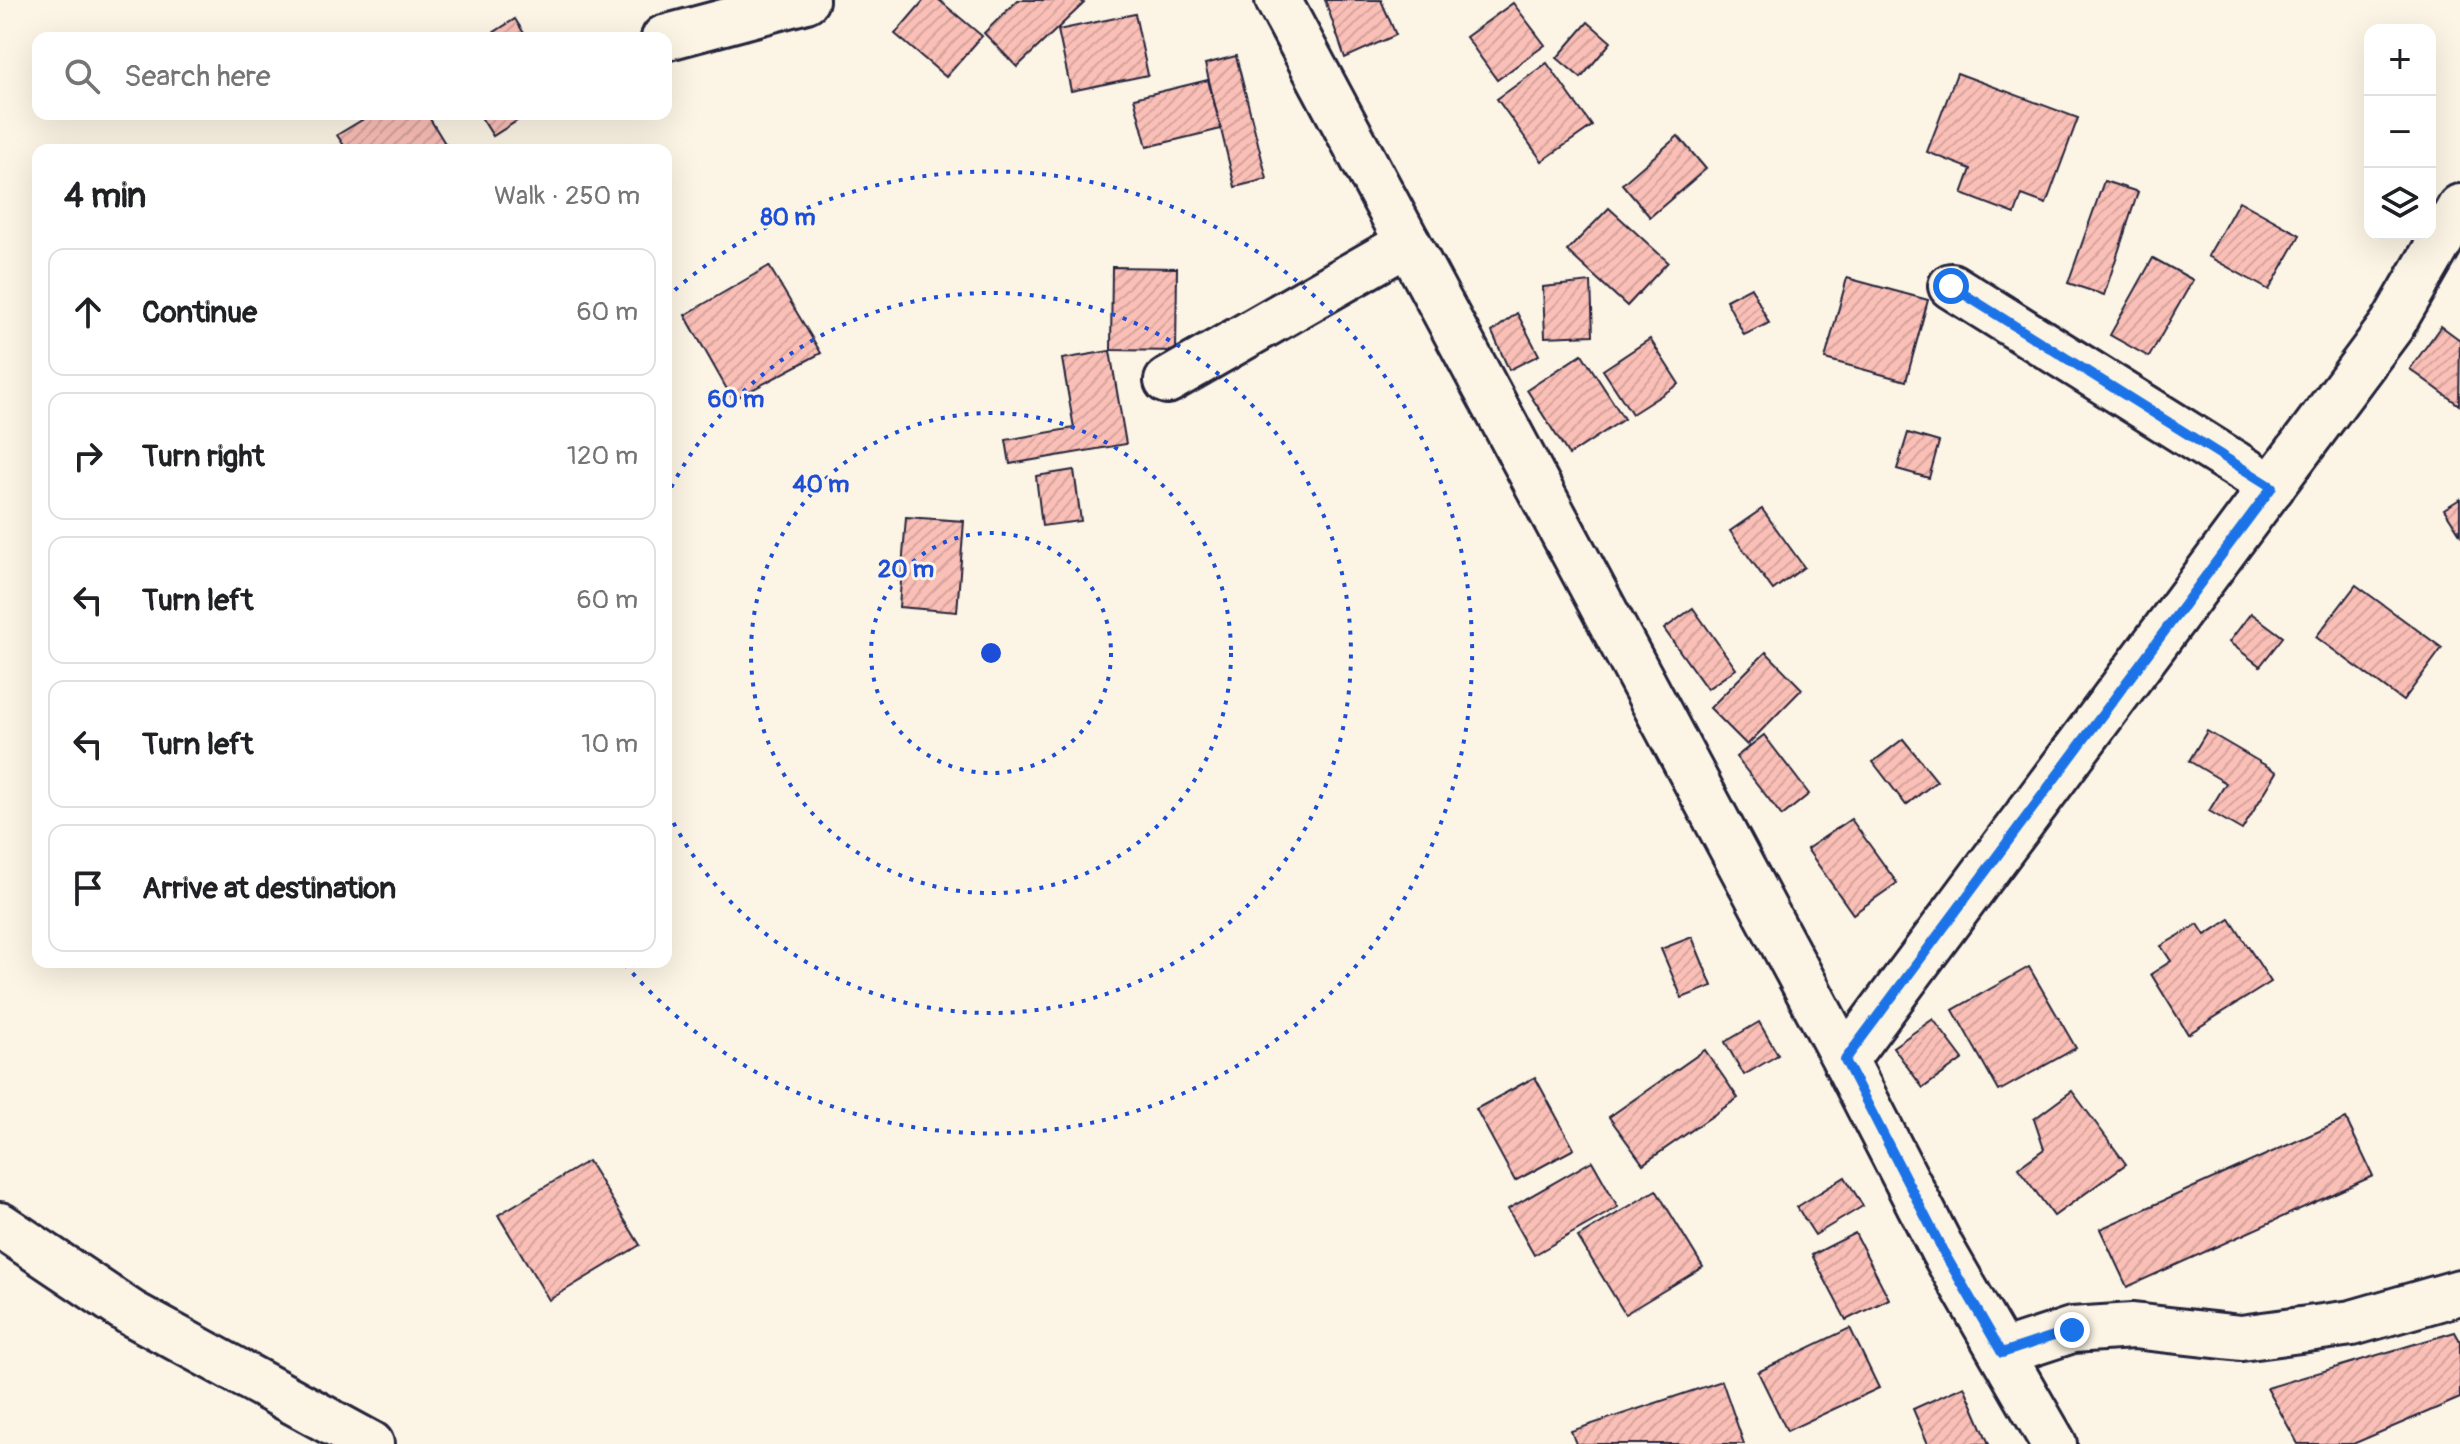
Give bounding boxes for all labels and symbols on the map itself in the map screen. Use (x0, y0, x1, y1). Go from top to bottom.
text: 80 m (760, 203, 816, 232)
route start (1933, 268, 1969, 304)
text: 60 m (708, 385, 764, 414)
text: 40 m (793, 470, 849, 499)
text: 20 m (878, 555, 934, 584)
centre of rings (977, 639, 1005, 667)
route end (2054, 1312, 2090, 1348)

